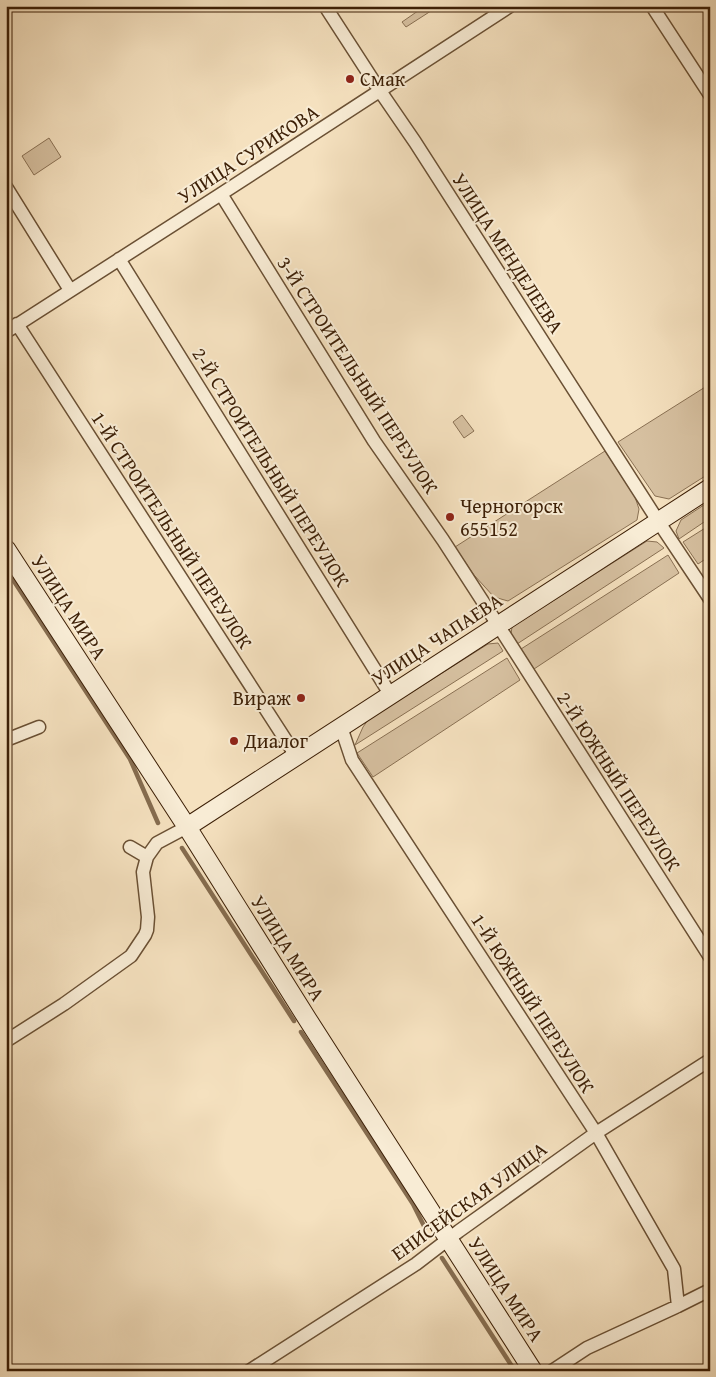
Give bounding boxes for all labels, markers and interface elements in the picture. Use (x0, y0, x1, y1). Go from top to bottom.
place label: Смак (360, 64, 406, 93)
marker: Смак (344, 73, 356, 85)
street label: УЛИЦА СУРИКОВА (171, 97, 324, 210)
street label: УЛИЦА МЕНДЕЛЕЕВА (446, 167, 571, 339)
street label: 3-Й СТРОИТЕЛЬНЫЙ ПЕРЕУЛОК (271, 250, 447, 500)
street label: 2-Й СТРОИТЕЛЬНЫЙ ПЕРЕУЛОК (186, 341, 358, 593)
street label: 1-Й СТРОИТЕЛЬНЫЙ ПЕРЕУЛОК (85, 405, 261, 655)
place label: Черногорск 655152 (460, 491, 564, 543)
marker: Черногорск 655152 (444, 511, 456, 523)
street label: УЛИЦА МИРА (25, 549, 114, 665)
street label: УЛИЦА ЧАПАЕВА (366, 585, 508, 692)
place label: Вираж (233, 683, 291, 712)
street label: 2-Й ЮЖНЫЙ ПЕРЕУЛОК (550, 685, 689, 877)
marker: Вираж (295, 692, 307, 704)
place label: Диалог (243, 726, 308, 755)
marker: Диалог (228, 735, 240, 747)
street label: УЛИЦА МИРА (244, 889, 332, 1006)
street label: 1-Й ЮЖНЫЙ ПЕРЕУЛОК (464, 907, 603, 1099)
street label: ЕНИСЕЙСКАЯ УЛИЦА (385, 1134, 553, 1267)
street label: УЛИЦА МИРА (462, 1231, 551, 1347)

